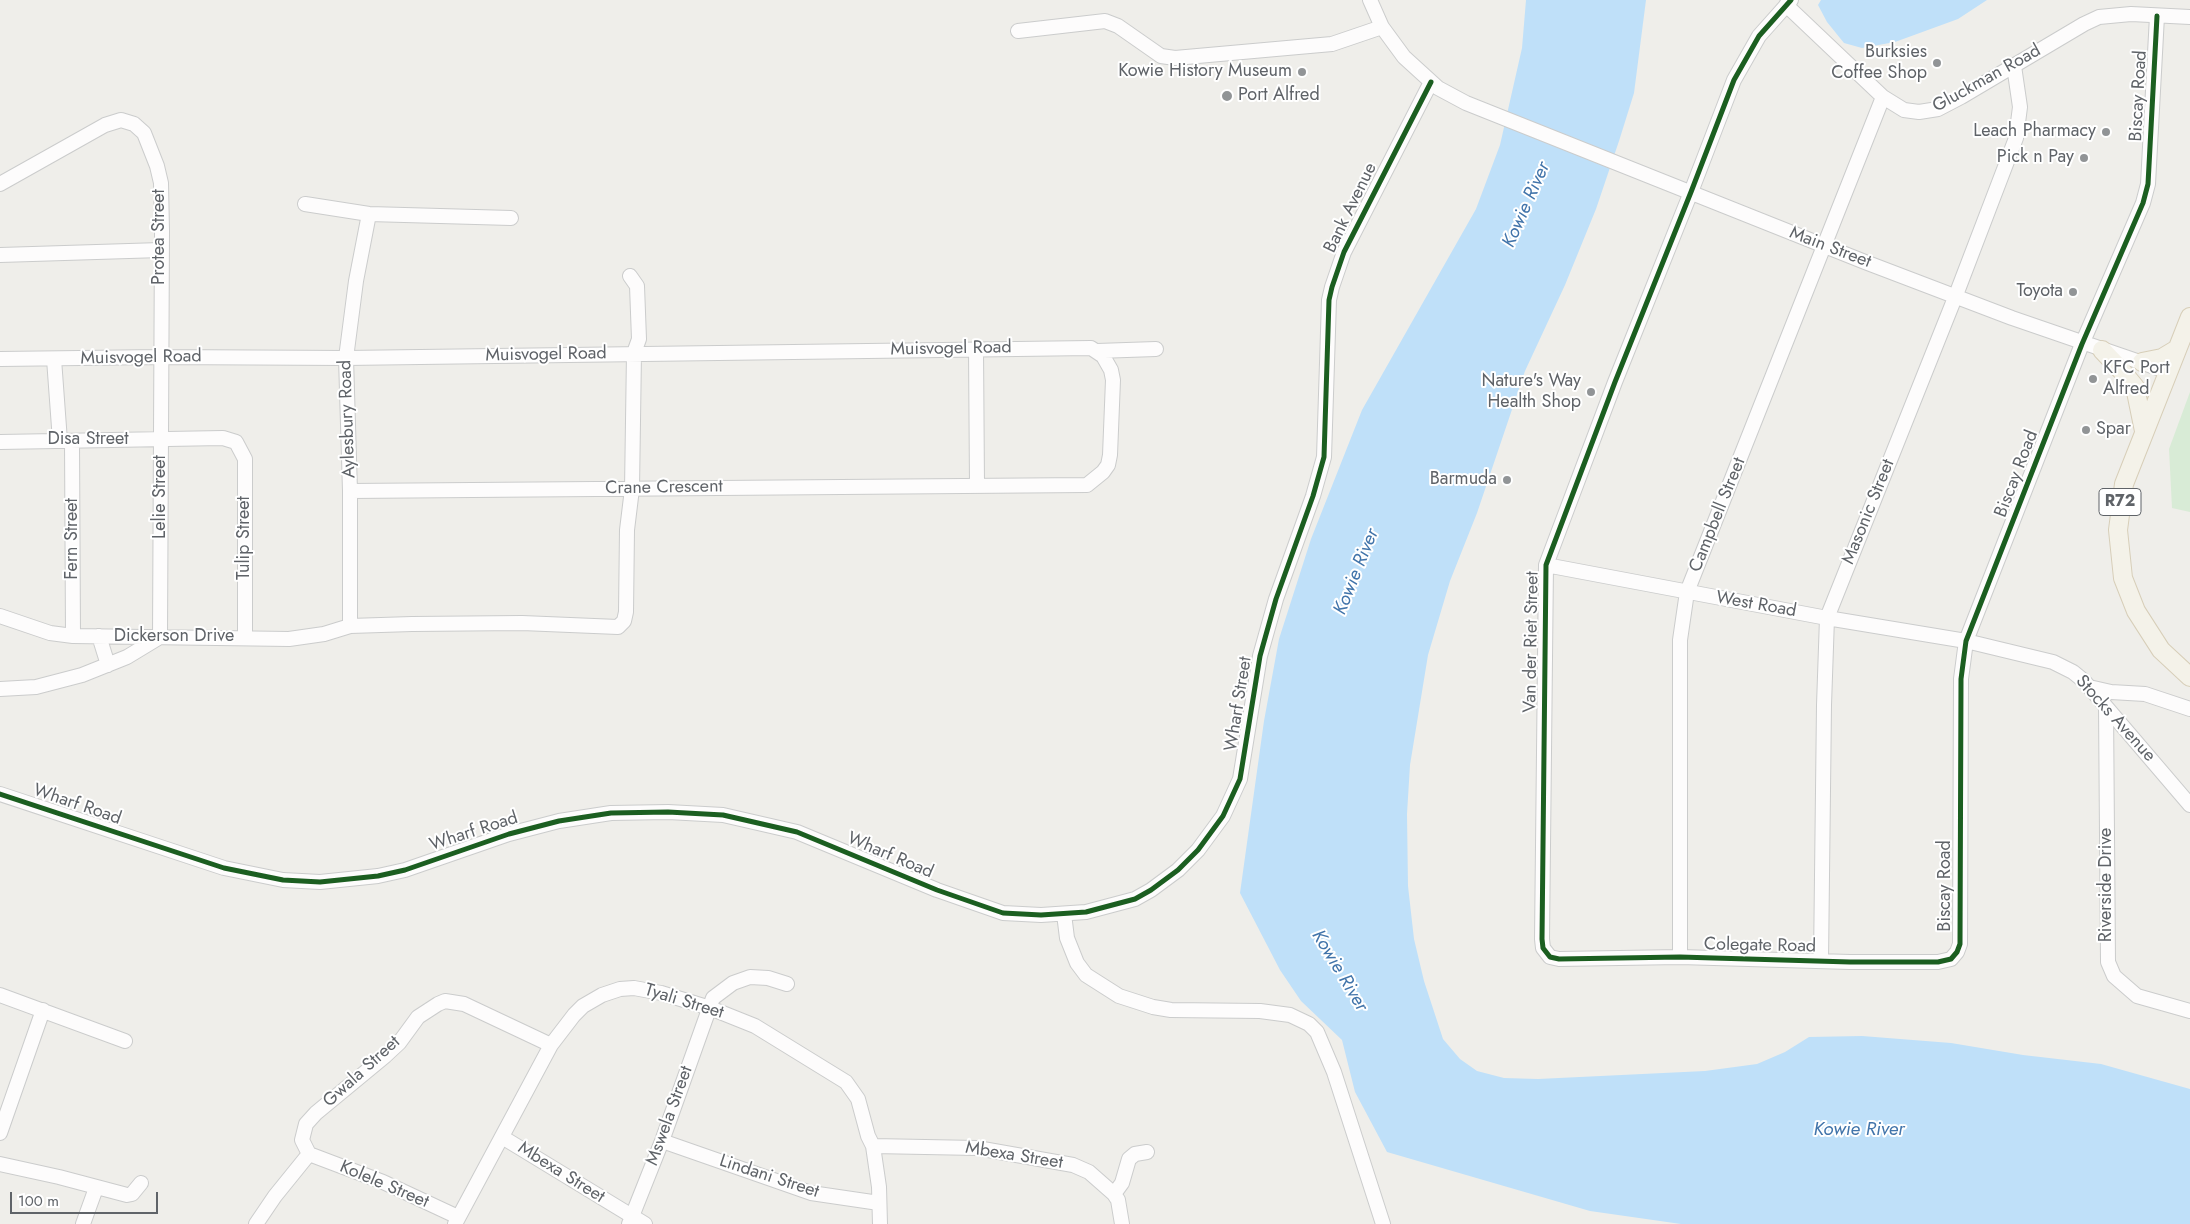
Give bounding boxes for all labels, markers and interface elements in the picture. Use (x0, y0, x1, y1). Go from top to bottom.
street label: Gluckman Road (1929, 40, 2045, 118)
place label: Burksies Coffee Shop (1831, 42, 1927, 84)
street label: Biscay Road (2126, 50, 2152, 142)
marker: Burksies Coffee Shop (1931, 57, 1943, 69)
place label: Kowie History Museum (1118, 61, 1292, 83)
marker: Kowie History Museum (1296, 66, 1308, 78)
place label: Port Alfred (1238, 85, 1320, 107)
marker: Port Alfred (1220, 89, 1234, 103)
place label: Leach Pharmacy (1973, 121, 2096, 143)
marker: Leach Pharmacy (2100, 126, 2112, 138)
place label: Pick n Pay (1997, 147, 2074, 169)
marker: Pick n Pay (2078, 152, 2090, 164)
street label: Bank Avenue (1320, 159, 1382, 257)
water label: Kowie River (1498, 159, 1556, 251)
street label: Protea Street (149, 189, 171, 285)
street label: Main Street (1786, 223, 1874, 273)
place label: Toyota (2016, 281, 2063, 303)
marker: Toyota (2067, 286, 2079, 298)
street label: Muisvogel Road (890, 337, 1012, 361)
street label: Muisvogel Road (485, 343, 607, 367)
street label: Muisvogel Road (80, 346, 202, 370)
place label: KFC Port Alfred (2103, 358, 2170, 400)
street label: Aylesbury Road (335, 360, 361, 478)
place label: Nature's Way Health Shop (1481, 371, 1581, 414)
marker: KFC Port Alfred (2087, 373, 2099, 385)
marker: Nature's Way Health Shop (1585, 386, 1597, 398)
place label: Spar (2096, 419, 2131, 441)
marker: Spar (2080, 424, 2092, 436)
street label: Biscay Road (1991, 428, 2043, 520)
street label: Disa Street (47, 429, 129, 451)
street label: Lelie Street (150, 455, 172, 539)
street label: Campbell Street (1685, 455, 1751, 575)
street label: Masonic Street (1838, 456, 1900, 568)
place label: Barmuda (1430, 469, 1497, 491)
marker: Barmuda (1501, 474, 1513, 486)
street label: Crane Crescent (605, 476, 723, 500)
road number: R72 (2099, 488, 2141, 516)
street label: Tulip Street (234, 496, 256, 580)
street label: Fern Street (62, 498, 84, 580)
water label: Kowie River (1329, 526, 1385, 618)
street label: Van der Riet Street (1520, 571, 1544, 713)
street label: West Road (1714, 587, 1798, 623)
street label: Dickerson Drive (114, 626, 234, 648)
street label: Wharf Street (1221, 655, 1257, 753)
street label: Stocks Avenue (2070, 671, 2160, 767)
street label: Wharf Road (30, 780, 124, 830)
street label: Wharf Road (427, 808, 521, 856)
street label: Wharf Road (844, 828, 936, 884)
street label: Riverside Drive (2096, 828, 2118, 942)
street label: Biscay Road (1935, 840, 1957, 932)
water label: Kowie River (1306, 926, 1372, 1016)
street label: Colegate Road (1704, 934, 1816, 958)
street label: Tyali Street (642, 980, 726, 1024)
street label: Gwala Street (319, 1032, 405, 1112)
street label: Mswela Street (642, 1063, 698, 1169)
water label: Kowie River (1814, 1119, 1904, 1141)
street label: Mbexa Street (514, 1138, 608, 1208)
street label: Mbexa Street (964, 1138, 1064, 1174)
street label: Lindani Street (716, 1151, 822, 1203)
street label: Kolele Street (336, 1157, 432, 1213)
scale bar (12, 1182, 160, 1214)
text: 100 m (18, 1190, 59, 1212)

